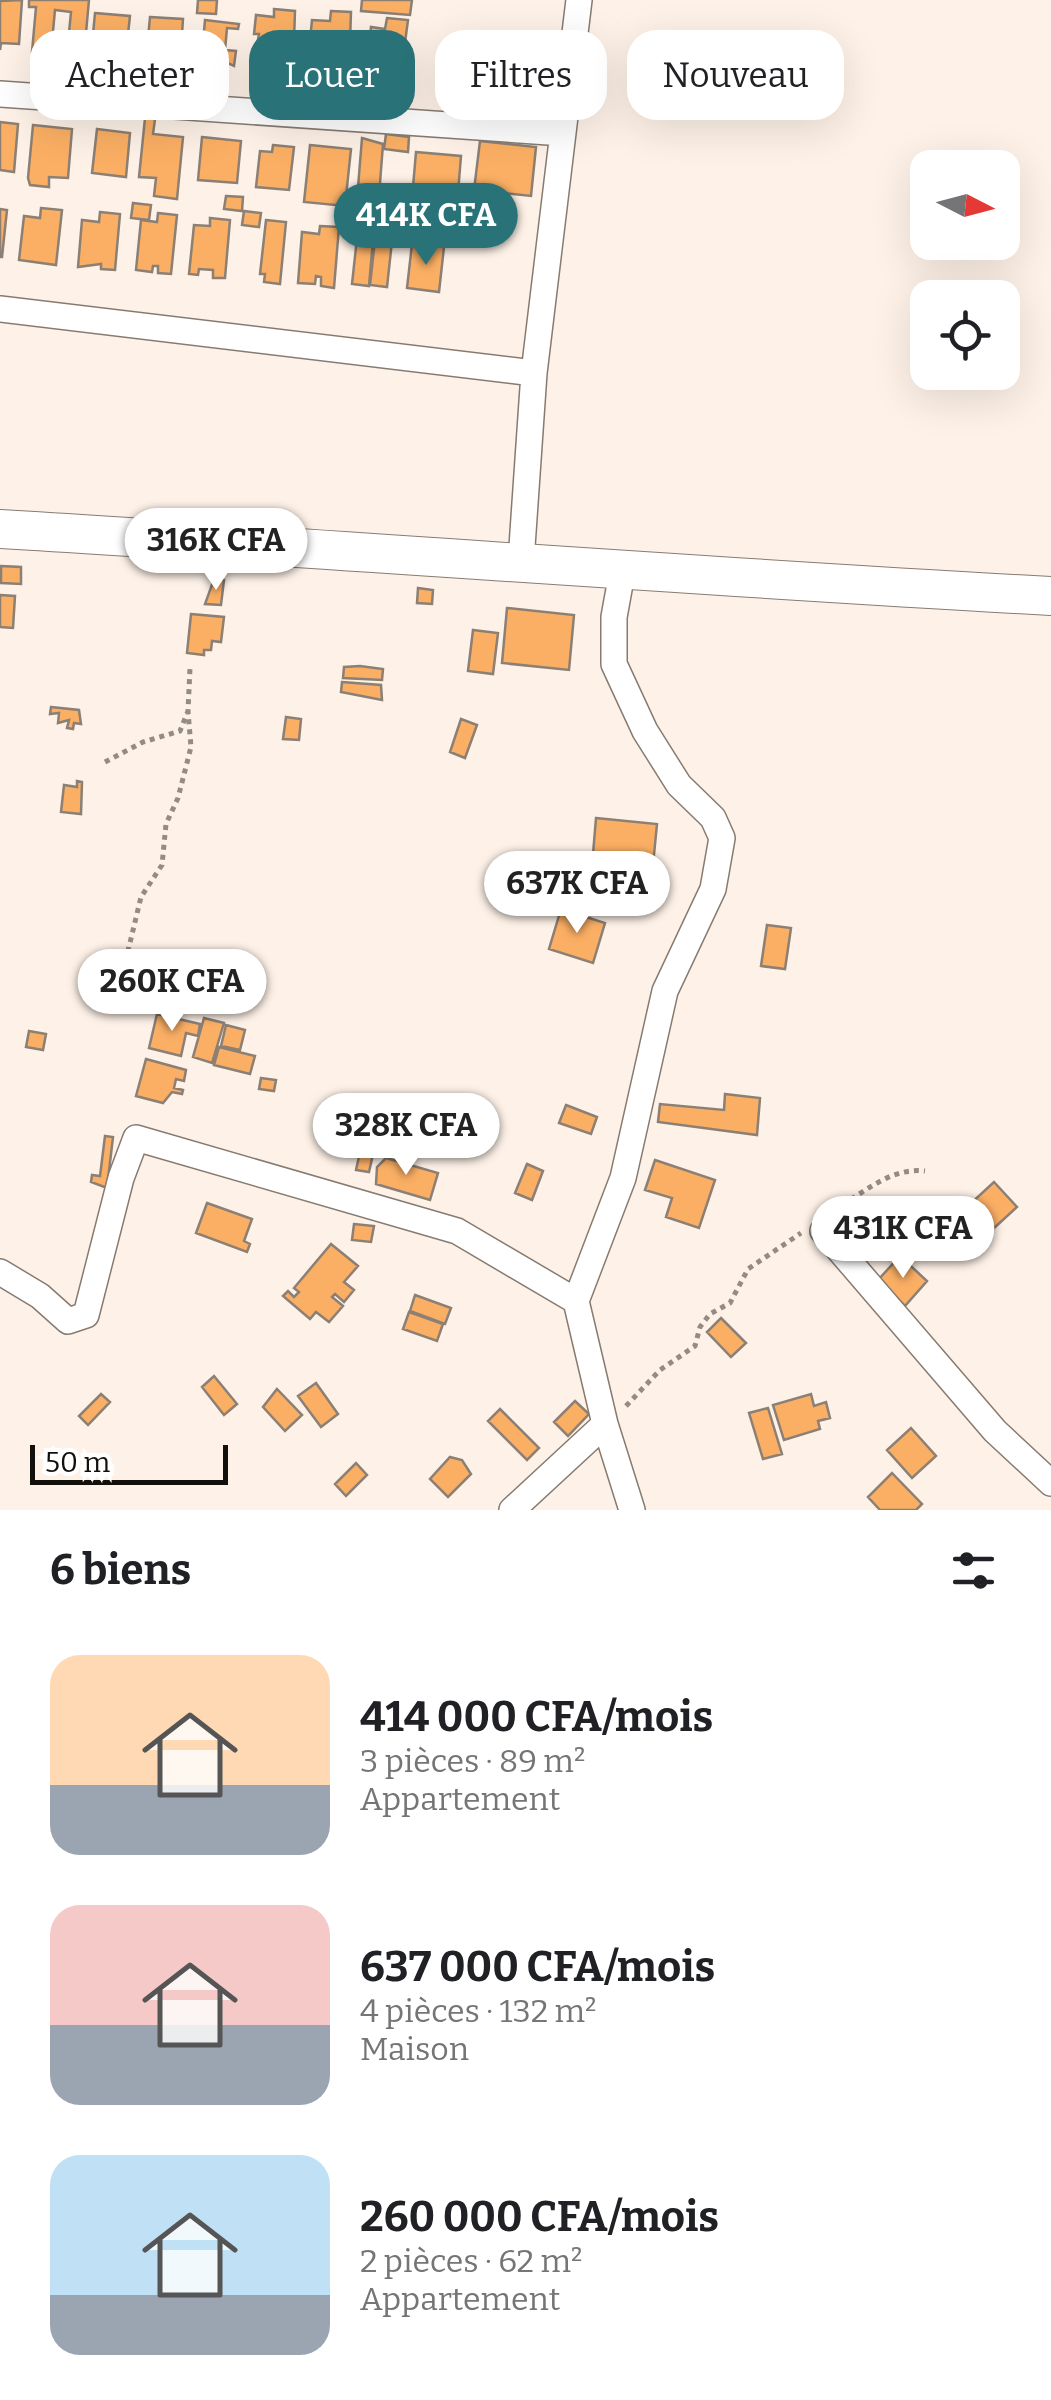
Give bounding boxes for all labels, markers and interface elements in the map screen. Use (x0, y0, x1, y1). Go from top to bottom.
chip: Acheter (30, 30, 229, 120)
chip: Louer (249, 30, 415, 120)
chip: Filtres (435, 30, 607, 120)
chip: Nouveau (627, 30, 844, 120)
north arrow (910, 150, 1020, 260)
map controls (910, 150, 1020, 390)
pin: 414K CFA (323, 183, 529, 268)
text: 414K CFA (356, 196, 496, 234)
button: locate (910, 280, 1020, 390)
pin: 316K CFA (113, 508, 319, 593)
text: 316K CFA (147, 521, 285, 559)
pin: 637K CFA (474, 851, 680, 936)
text: 637K CFA (506, 864, 648, 902)
pin: 260K CFA (69, 949, 275, 1034)
text: 260K CFA (100, 962, 244, 1000)
pin: 328K CFA (303, 1093, 509, 1178)
text: 328K CFA (335, 1106, 477, 1144)
pin: 431K CFA (800, 1196, 1006, 1281)
text: 431K CFA (833, 1209, 973, 1247)
scale bar (30, 1440, 228, 1484)
text: 50 m (45, 1446, 110, 1479)
icon: filters (946, 1543, 1001, 1598)
text: 6 biens (50, 1545, 191, 1595)
text: 414 000 CFA/mois (360, 1692, 713, 1742)
icon: home (130, 1695, 250, 1815)
text: 3 pièces · 89 m² (360, 1742, 585, 1780)
text: Appartement (360, 1780, 560, 1818)
text: 637 000 CFA/mois (360, 1942, 715, 1992)
icon: home (130, 1945, 250, 2065)
text: 4 pièces · 132 m² (360, 1992, 596, 2030)
text: Maison (360, 2030, 469, 2068)
text: 260 000 CFA/mois (360, 2192, 719, 2242)
icon: home (130, 2195, 250, 2315)
text: 2 pièces · 62 m² (360, 2242, 582, 2280)
text: Appartement (360, 2280, 560, 2318)

